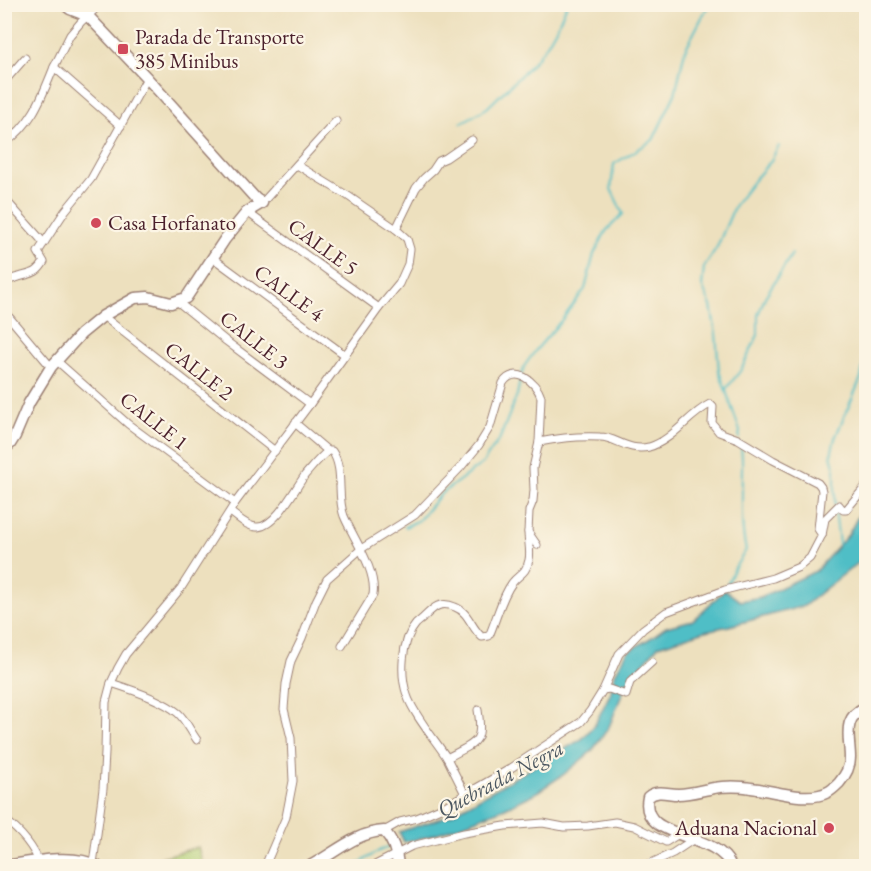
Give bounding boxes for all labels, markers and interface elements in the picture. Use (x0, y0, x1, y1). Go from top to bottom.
place label: Parada de Transporte 385 Minibus (135, 23, 304, 74)
marker: Parada de Transporte 385 Minibus (116, 42, 130, 56)
place label: Casa Horfanato (108, 209, 236, 236)
street label: CALLE 5 (283, 212, 364, 281)
marker: Casa Horfanato (89, 216, 103, 230)
street label: CALLE 4 (249, 258, 330, 328)
street label: CALLE 3 (214, 304, 294, 375)
street label: CALLE 2 (159, 335, 239, 406)
street label: CALLE 1 (114, 385, 194, 456)
water label: Quebrada Negra (432, 733, 569, 824)
place label: Aduana Nacional (674, 814, 817, 841)
marker: Aduana Nacional (822, 821, 836, 835)

